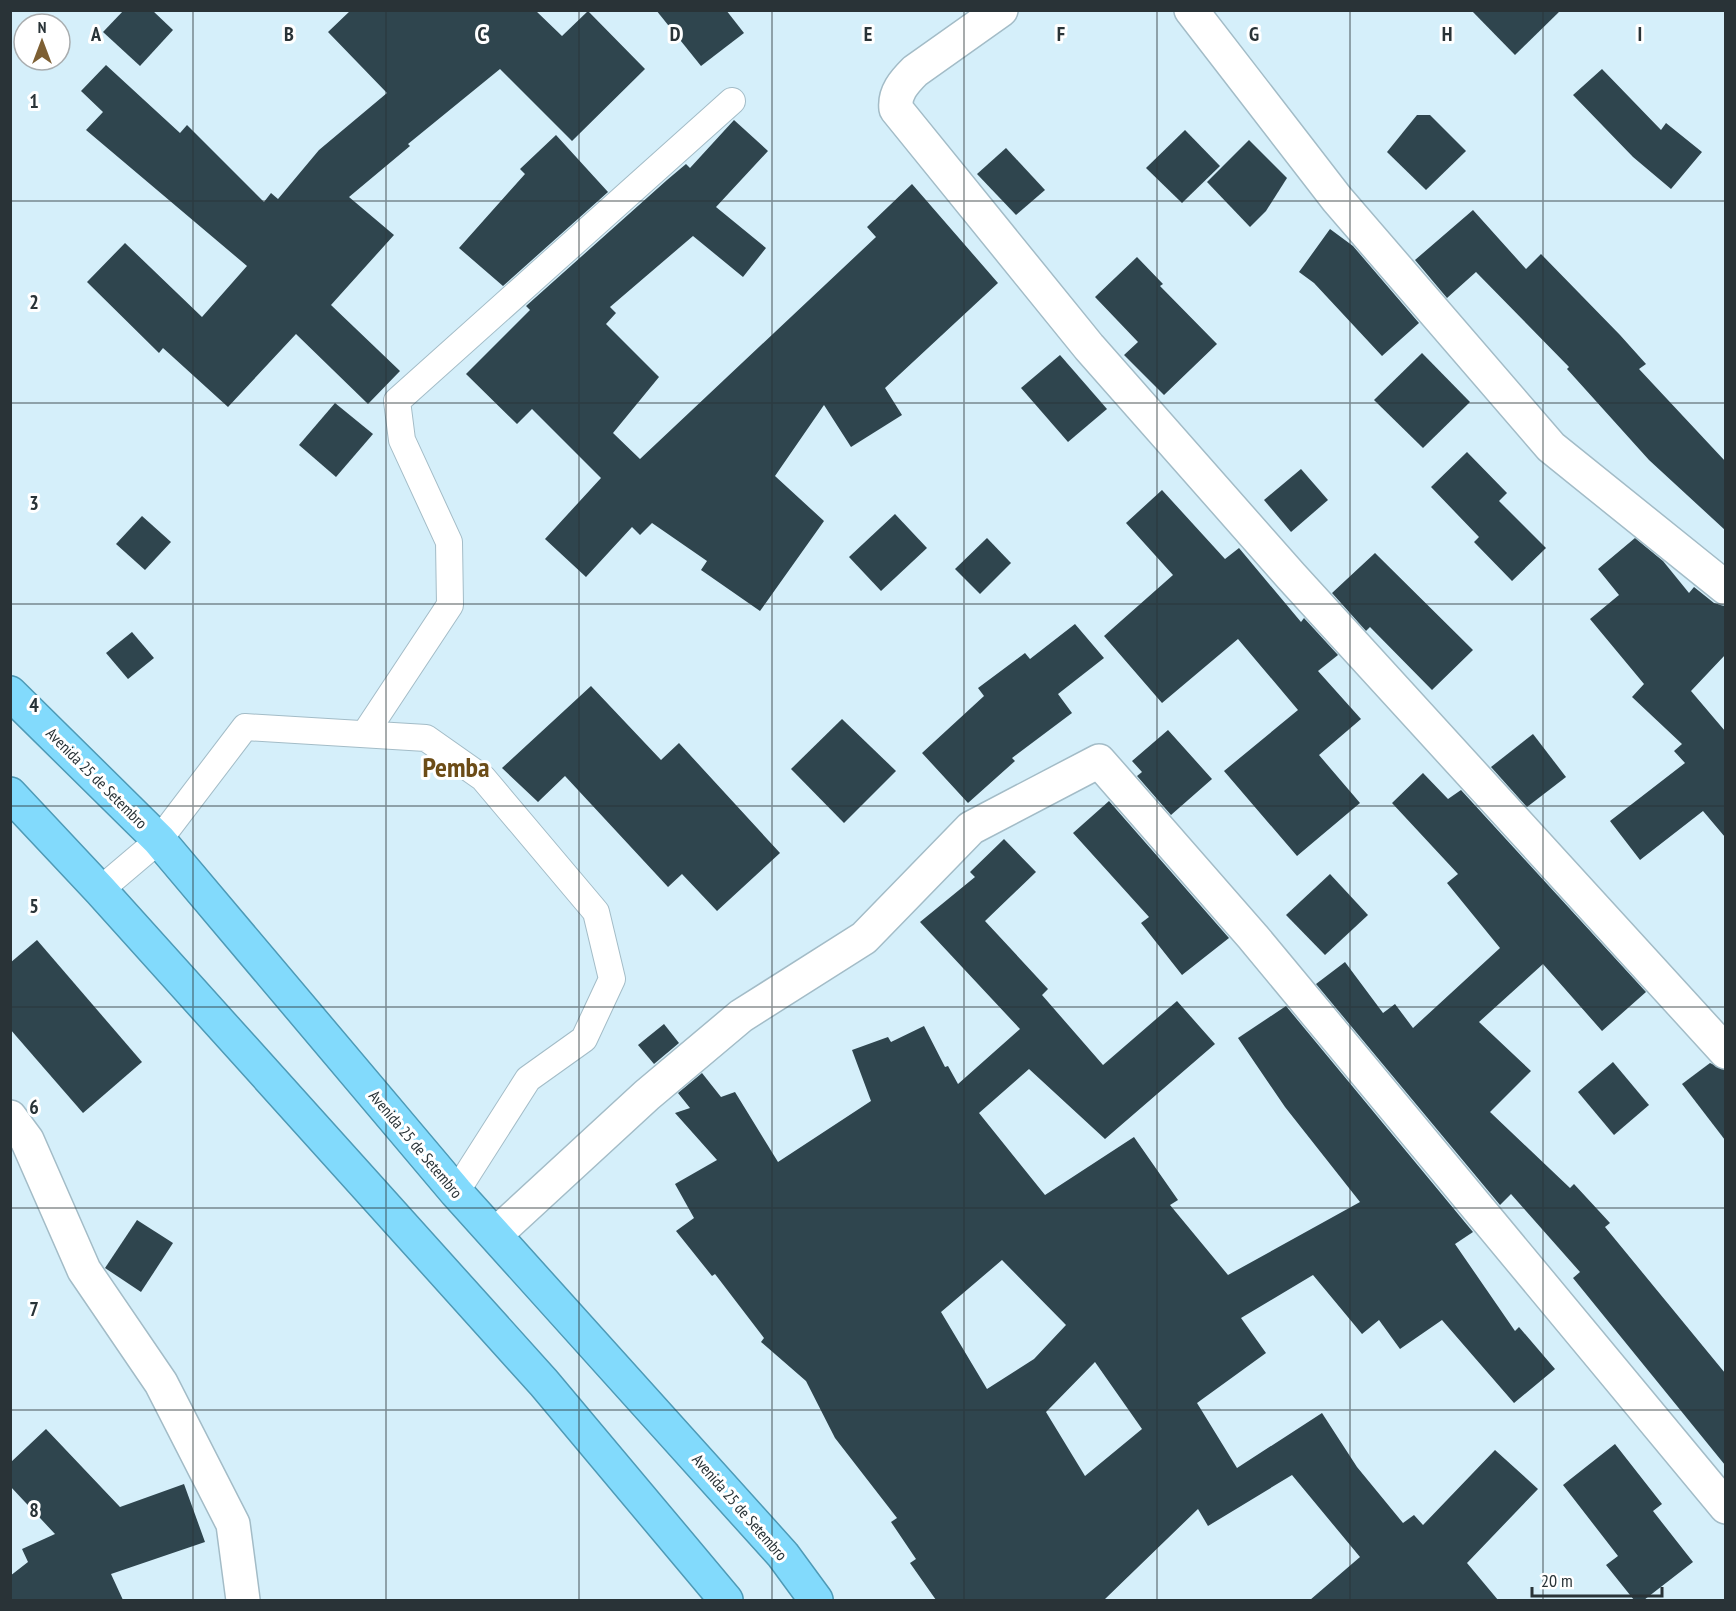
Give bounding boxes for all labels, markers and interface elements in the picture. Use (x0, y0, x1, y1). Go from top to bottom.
north arrow (12, 12, 72, 72)
text: N (38, 17, 46, 37)
text: A (90, 21, 102, 47)
text: B (284, 21, 294, 47)
text: C (477, 21, 487, 47)
text: D (670, 21, 681, 47)
text: E (864, 21, 872, 47)
text: F (1057, 21, 1065, 47)
text: G (1249, 21, 1259, 47)
text: H (1442, 21, 1452, 47)
text: I (1638, 21, 1642, 47)
text: 1 (29, 88, 39, 114)
text: 2 (29, 289, 39, 315)
text: 3 (29, 490, 39, 516)
text: 4 (29, 692, 39, 718)
street label: Avenida 25 de Setembro (42, 723, 152, 833)
district label: Pemba (422, 748, 490, 785)
text: 5 (29, 893, 39, 919)
street label: Avenida 25 de Setembro (365, 1086, 467, 1202)
text: 6 (29, 1094, 39, 1120)
text: 7 (29, 1296, 39, 1322)
street label: Avenida 25 de Setembro (688, 1450, 792, 1564)
text: 8 (29, 1497, 39, 1523)
scale bar (1532, 1560, 1662, 1598)
text: 20 m (1541, 1569, 1573, 1592)

